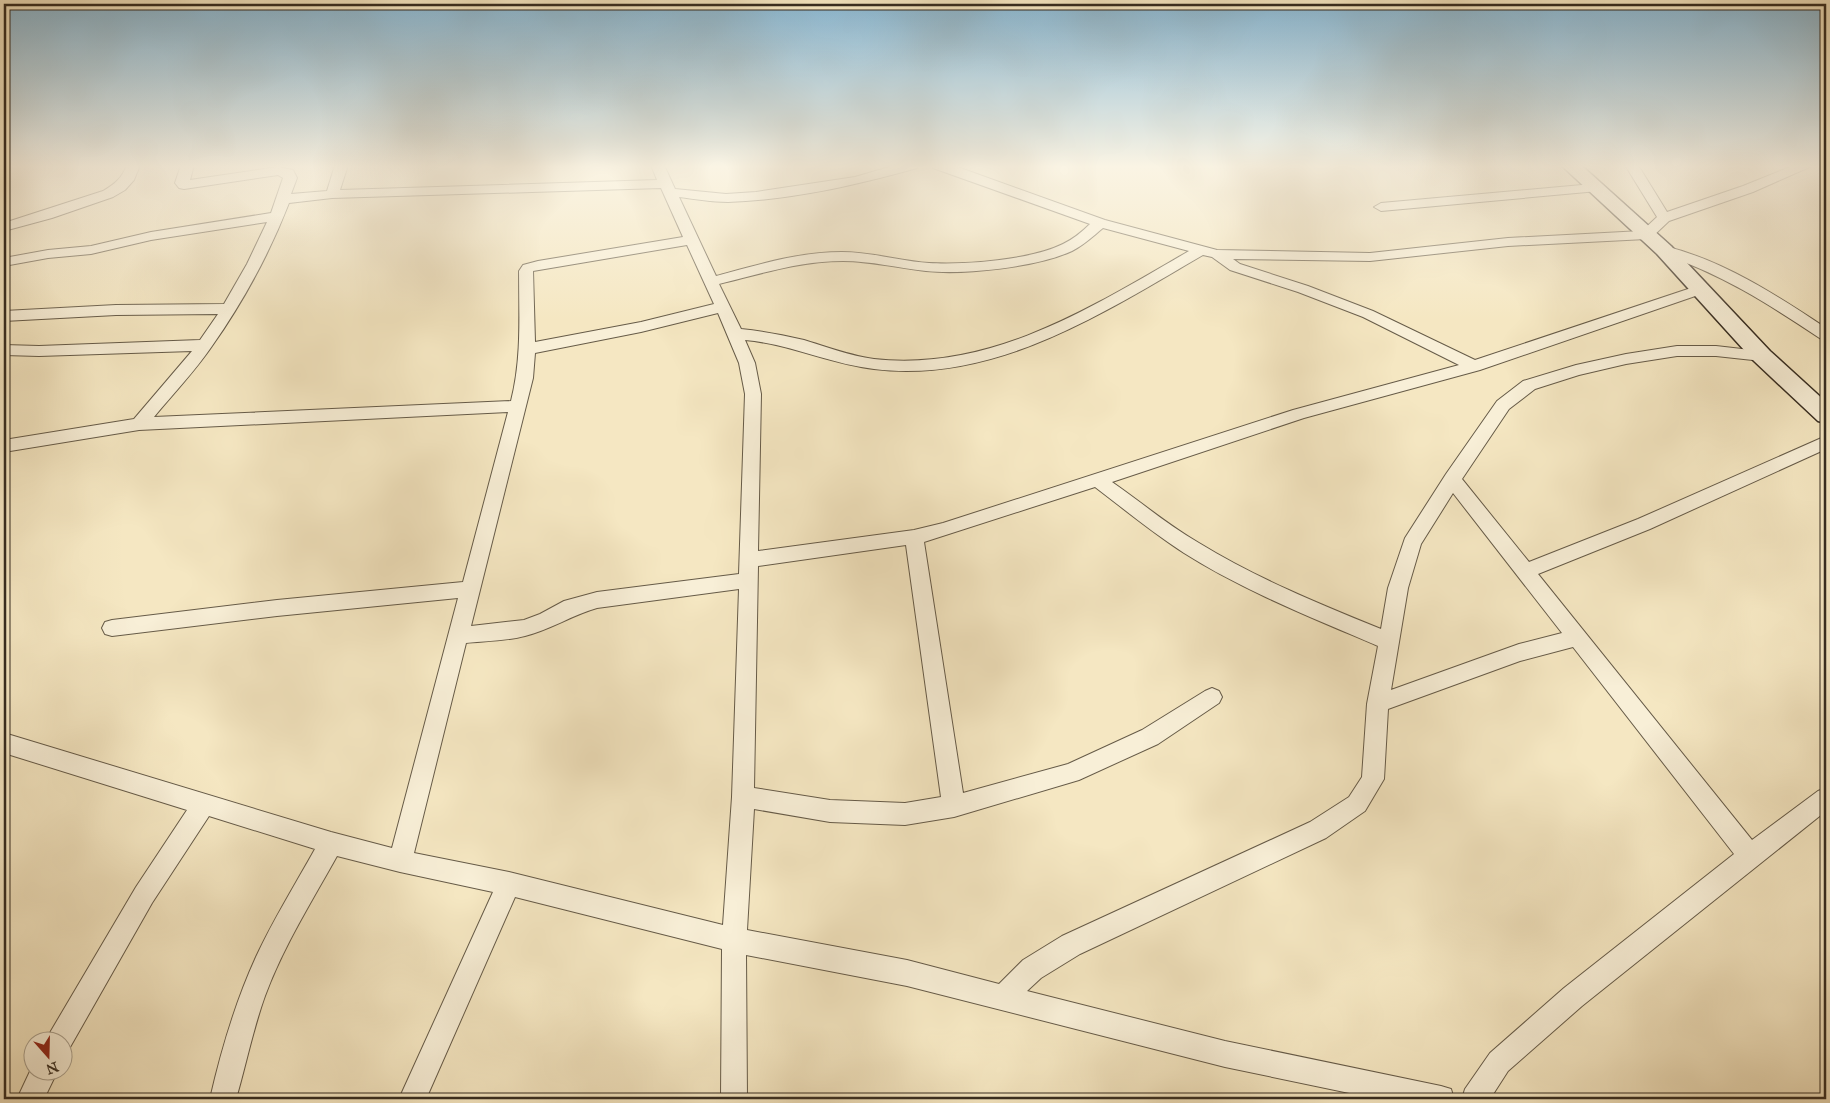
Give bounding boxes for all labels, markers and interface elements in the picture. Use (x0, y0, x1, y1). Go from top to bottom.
north arrow (22, 1030, 72, 1080)
text: N (44, 1058, 61, 1078)

